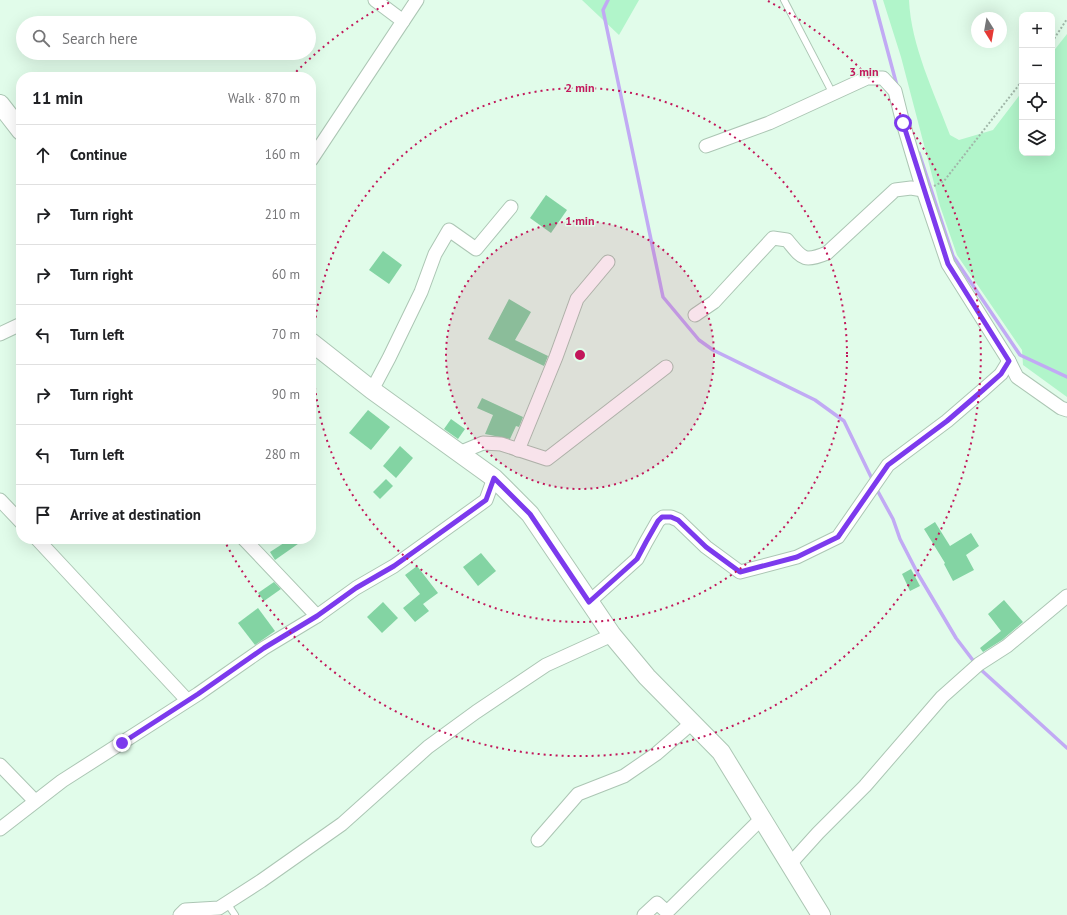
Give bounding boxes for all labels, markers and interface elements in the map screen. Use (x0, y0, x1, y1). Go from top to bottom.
north arrow (971, 12, 1007, 48)
map controls (1019, 12, 1055, 156)
button: + (1019, 12, 1055, 48)
search box (16, 16, 316, 60)
icon: search (30, 27, 52, 49)
text: Search here (62, 29, 138, 48)
button: − (1019, 48, 1055, 84)
text: 3 min (849, 64, 879, 79)
text: 2 min (565, 80, 595, 95)
button: locate (1019, 84, 1055, 120)
text: 11 min (32, 87, 83, 109)
text: Walk · 870 m (228, 90, 300, 107)
route start (894, 114, 912, 132)
button: layers (1019, 120, 1055, 156)
icon: ahead (32, 144, 54, 166)
text: Continue (70, 145, 127, 164)
text: 160 m (265, 146, 300, 163)
icon: right (32, 204, 54, 226)
text: Turn right (70, 205, 133, 224)
text: 210 m (265, 206, 300, 223)
text: 1 min (565, 213, 595, 228)
icon: right (32, 264, 54, 286)
text: Turn right (70, 265, 133, 284)
text: 60 m (272, 266, 300, 283)
icon: left (32, 324, 54, 346)
text: Turn left (70, 325, 124, 344)
text: 70 m (272, 326, 300, 343)
centre of rings (573, 348, 587, 362)
icon: right (32, 384, 54, 406)
text: Turn right (70, 385, 133, 404)
text: 90 m (272, 386, 300, 403)
icon: left (32, 444, 54, 466)
text: Turn left (70, 445, 124, 464)
text: 280 m (265, 446, 300, 463)
icon: arrive (32, 504, 54, 526)
text: Arrive at destination (70, 505, 201, 524)
route end (113, 734, 131, 752)

